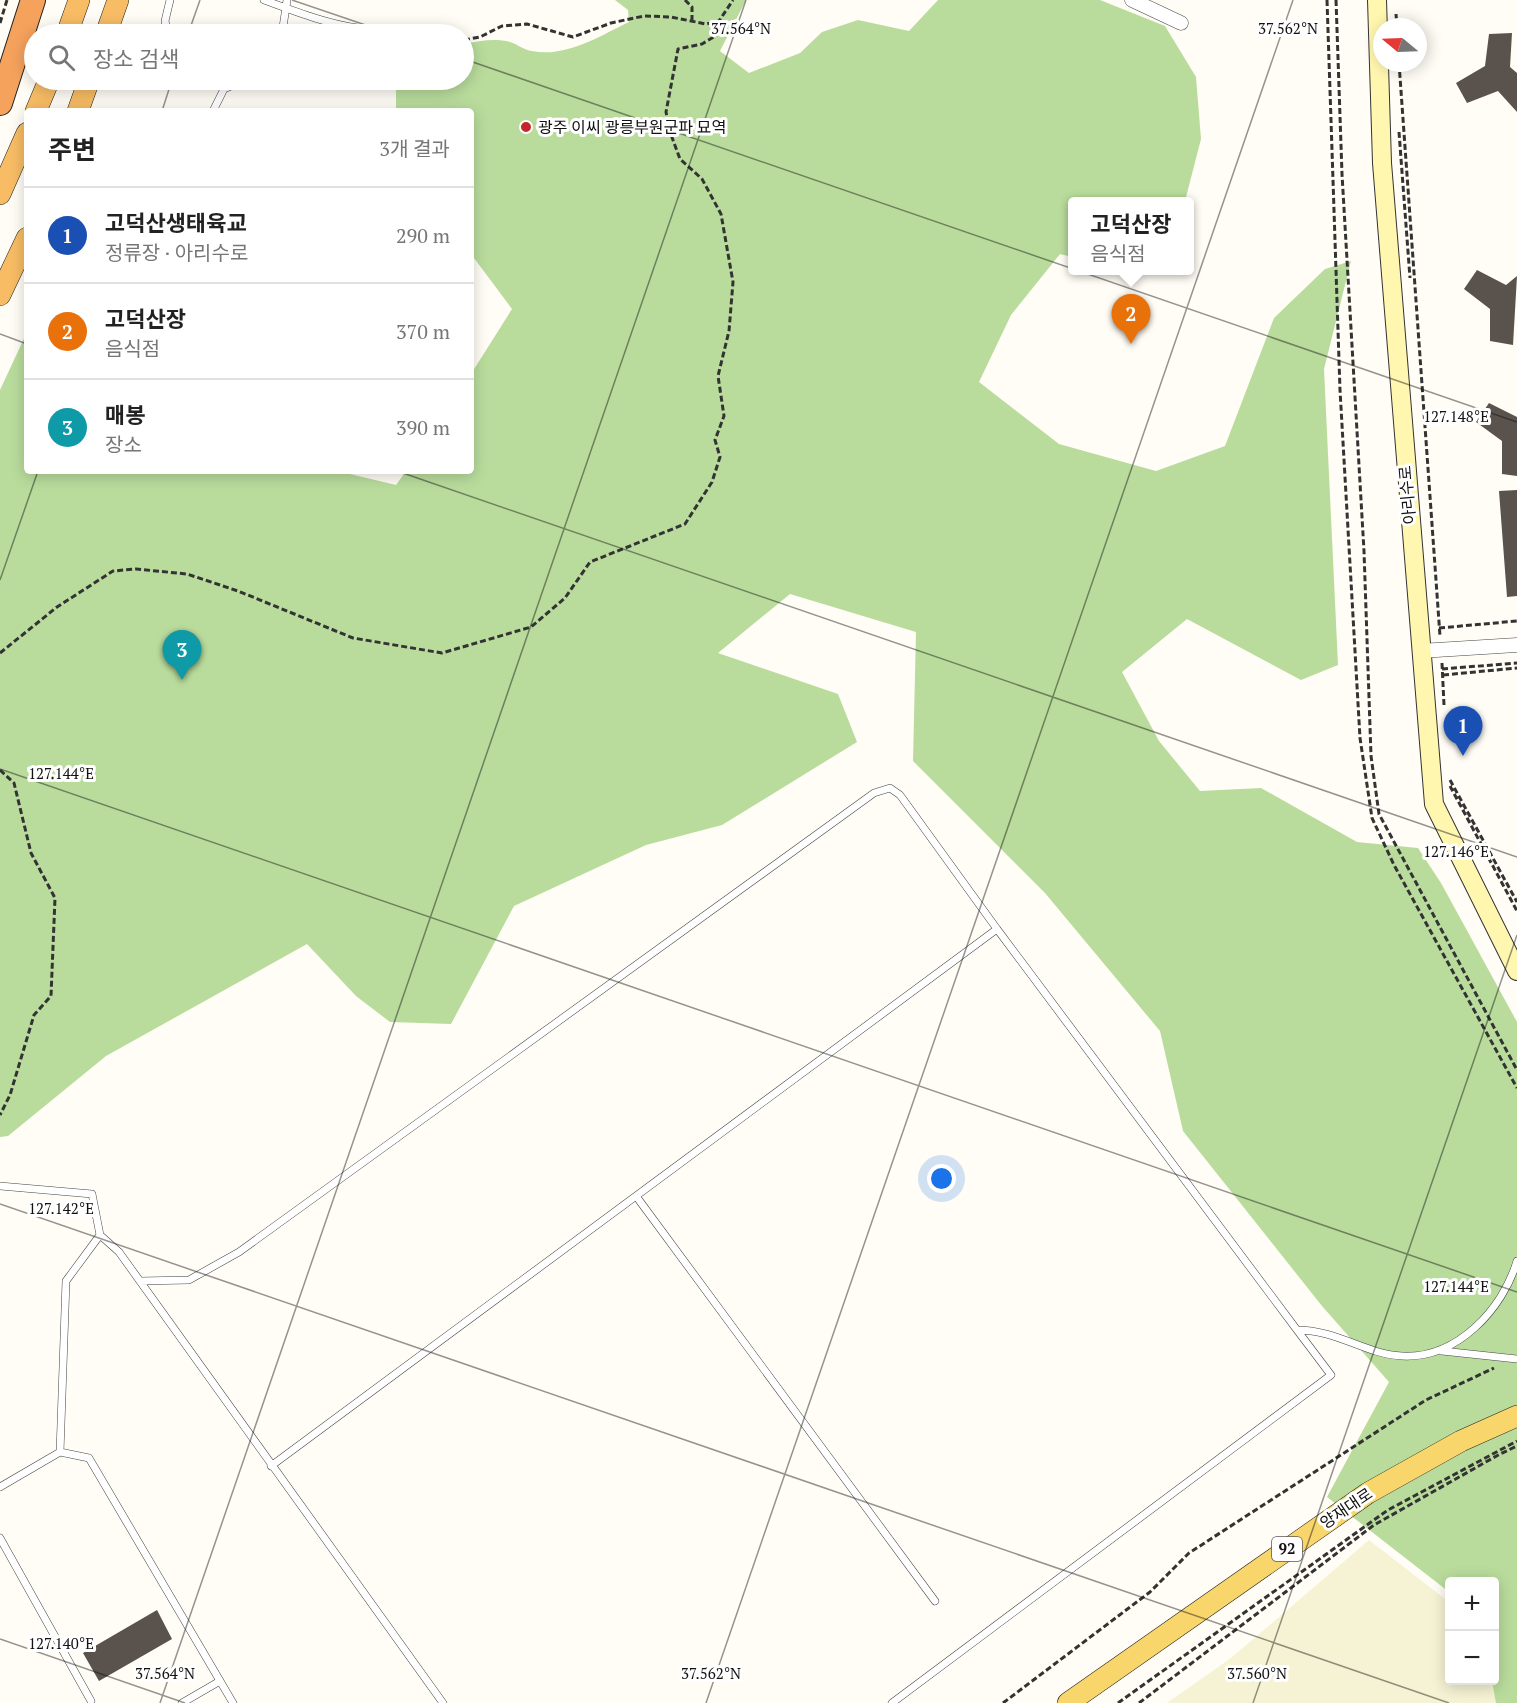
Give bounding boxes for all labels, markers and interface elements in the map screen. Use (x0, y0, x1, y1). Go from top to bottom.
text: 37.564°N (711, 18, 771, 38)
text: 37.562°N (1258, 18, 1318, 38)
north arrow (1373, 18, 1427, 72)
search box (24, 24, 474, 90)
icon: search (45, 41, 78, 74)
text: 장소 검색 (93, 44, 179, 73)
place label: 광주 이씨 광릉부원군파 묘역 (538, 116, 726, 138)
marker: 광주 이씨 광릉부원군파 묘역 (519, 120, 533, 134)
text: 주변 (48, 132, 96, 166)
text: 3개 결과 (379, 135, 450, 162)
popup (1068, 197, 1194, 275)
text: 고덕산생태육교 (105, 208, 247, 237)
text: 고덕산장 (1091, 209, 1171, 238)
text: 1 (62, 222, 73, 249)
text: 290 m (396, 222, 450, 249)
text: 정류장 · 아리수로 (105, 239, 248, 266)
text: 음식점 (1091, 240, 1146, 267)
pin: 2 (1112, 294, 1150, 344)
text: 고덕산장 (105, 304, 186, 333)
text: 2 (62, 318, 73, 345)
text: 370 m (396, 318, 450, 345)
text: 음식점 (105, 335, 160, 362)
text: 매봉 (105, 400, 145, 429)
text: 127.148°E (1423, 406, 1489, 426)
text: 3 (62, 414, 73, 441)
text: 390 m (396, 414, 450, 441)
text: 장소 (105, 431, 142, 458)
street label: 아리수로 (1393, 464, 1421, 525)
pin: 3 (162, 630, 201, 680)
pin: 1 (1444, 706, 1482, 756)
text: 127.144°E (28, 763, 94, 783)
text: 127.146°E (1423, 841, 1489, 861)
your location (927, 1164, 956, 1193)
text: 127.142°E (28, 1198, 94, 1218)
text: 127.144°E (1423, 1276, 1489, 1296)
street label: 양재대로 (1315, 1482, 1377, 1534)
road number: 92 (1272, 1537, 1302, 1561)
map controls (1445, 1577, 1499, 1685)
button: + (1445, 1577, 1499, 1631)
button: − (1445, 1631, 1499, 1685)
text: 127.140°E (28, 1633, 94, 1653)
text: 37.564°N (135, 1663, 195, 1683)
text: 37.562°N (681, 1663, 741, 1683)
text: 37.560°N (1227, 1663, 1287, 1683)

